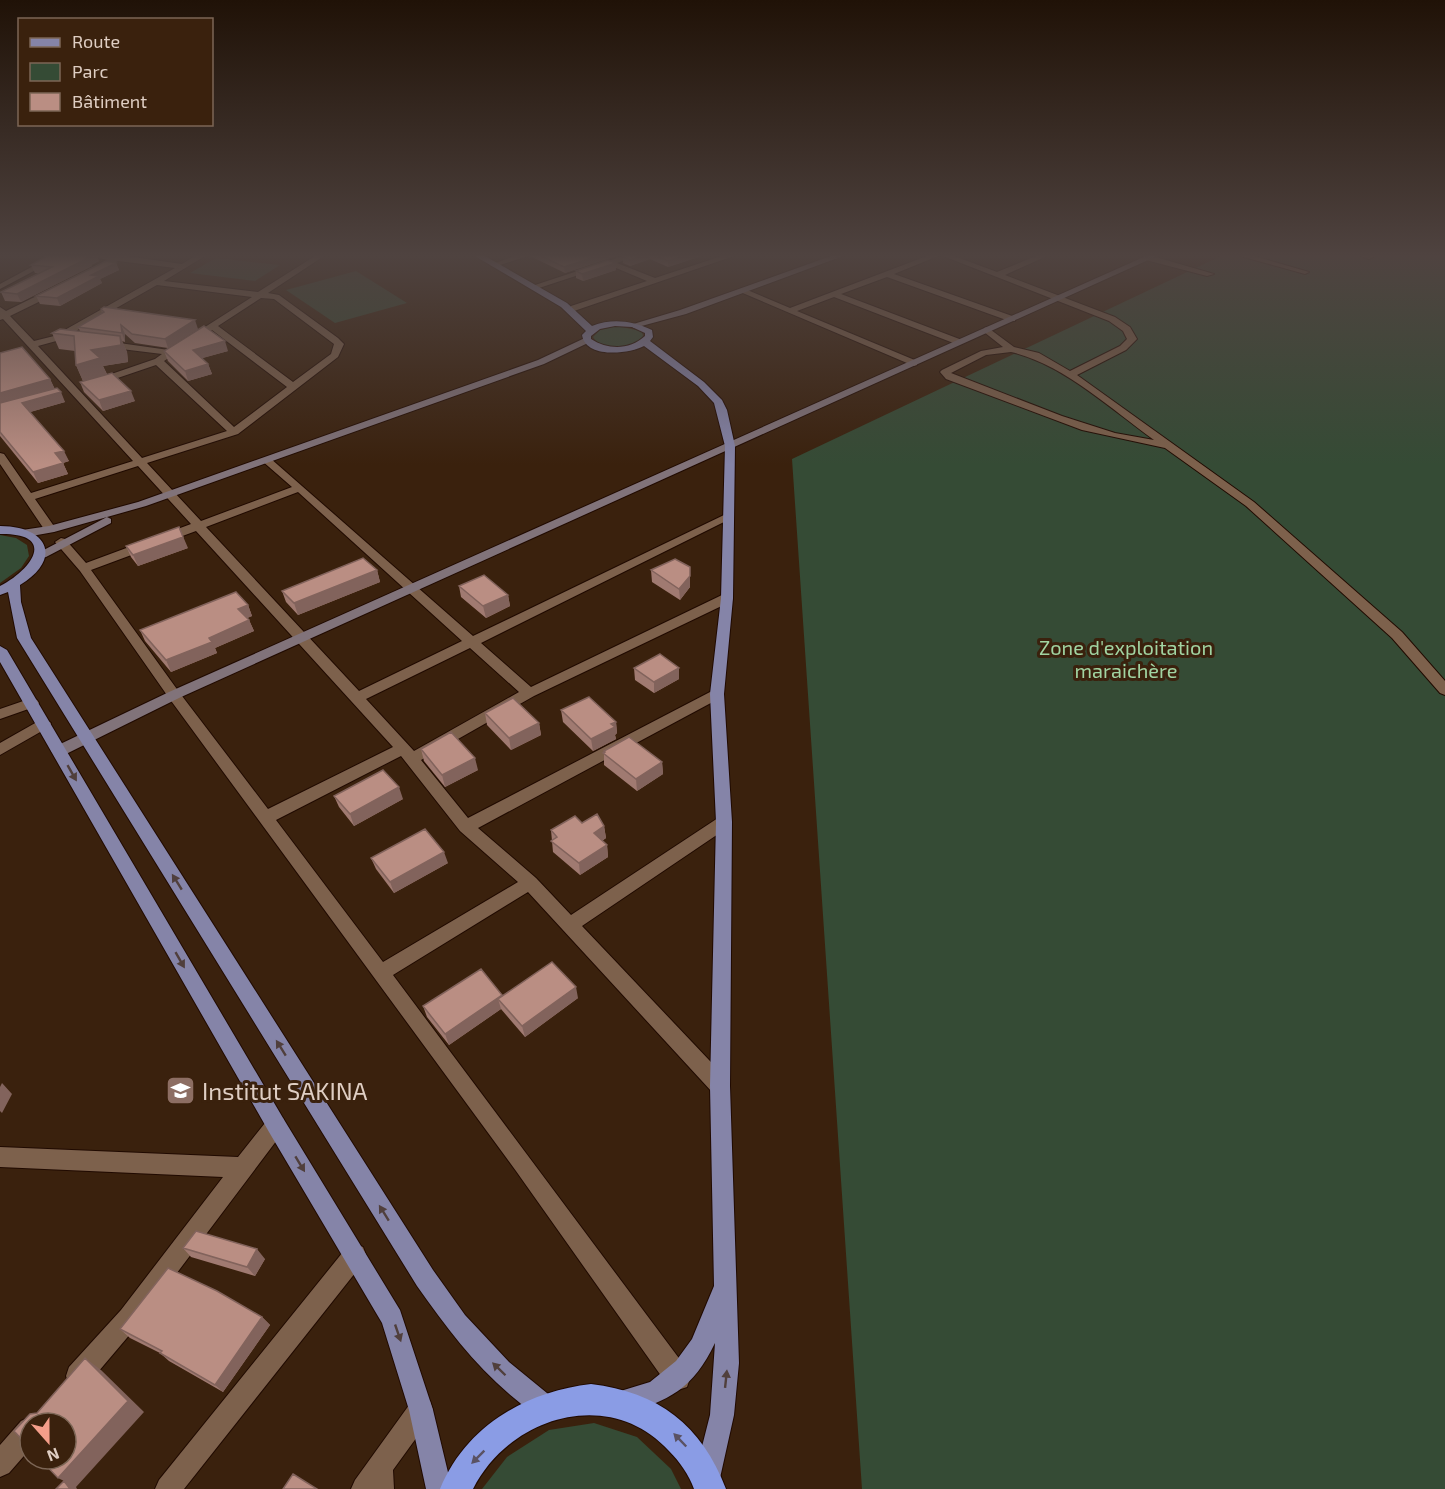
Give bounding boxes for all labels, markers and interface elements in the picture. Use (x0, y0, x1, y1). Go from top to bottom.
legend (18, 18, 213, 126)
text: Route (72, 30, 120, 52)
text: Parc (72, 60, 108, 82)
text: Bâtiment (72, 90, 147, 112)
park label: Zone d'exploitation maraichère (1039, 635, 1213, 682)
one-way arrow (66, 765, 77, 781)
one-way arrow (172, 874, 183, 890)
one-way arrow (175, 952, 185, 969)
one-way arrow (275, 1040, 286, 1056)
school or university icon: Institut SAKINA (165, 1074, 197, 1106)
place label: Institut SAKINA (202, 1076, 368, 1105)
one-way arrow (294, 1156, 305, 1173)
one-way arrow (379, 1205, 390, 1221)
one-way arrow (393, 1324, 403, 1342)
one-way arrow (493, 1363, 507, 1377)
one-way arrow (721, 1370, 731, 1389)
north arrow (18, 1411, 78, 1471)
one-way arrow (673, 1432, 687, 1447)
text: N (45, 1445, 62, 1466)
one-way arrow (471, 1450, 485, 1464)

